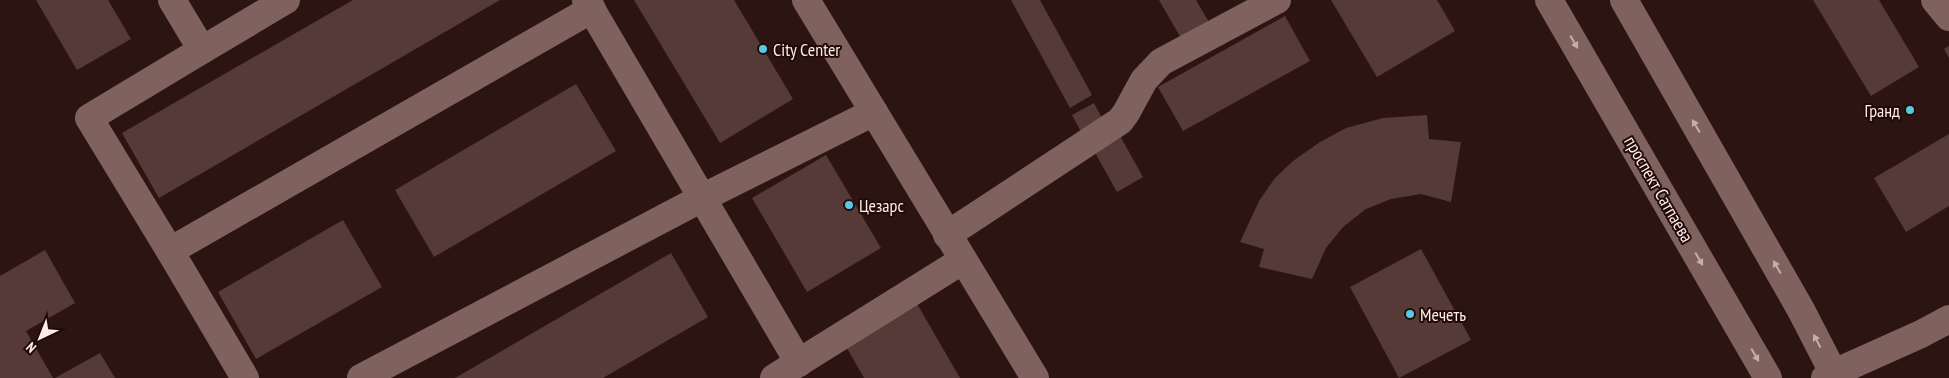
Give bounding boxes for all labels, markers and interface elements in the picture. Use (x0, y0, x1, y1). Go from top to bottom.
one-way arrow (1569, 36, 1578, 49)
place label: City Center (773, 38, 840, 61)
marker: City Center (757, 43, 769, 55)
place label: Гранд (1864, 99, 1900, 122)
marker: Гранд (1904, 104, 1916, 116)
one-way arrow (1692, 119, 1700, 134)
street label: проспект Сатпаева (1619, 132, 1699, 246)
place label: Цезарс (859, 194, 904, 217)
marker: Цезарс (843, 199, 855, 211)
one-way arrow (1695, 251, 1703, 266)
one-way arrow (1772, 261, 1781, 274)
place label: Мечеть (1420, 303, 1466, 326)
marker: Мечеть (1404, 308, 1416, 320)
north arrow (15, 313, 65, 363)
one-way arrow (1813, 334, 1821, 348)
text: N (22, 338, 40, 357)
one-way arrow (1750, 348, 1759, 361)

